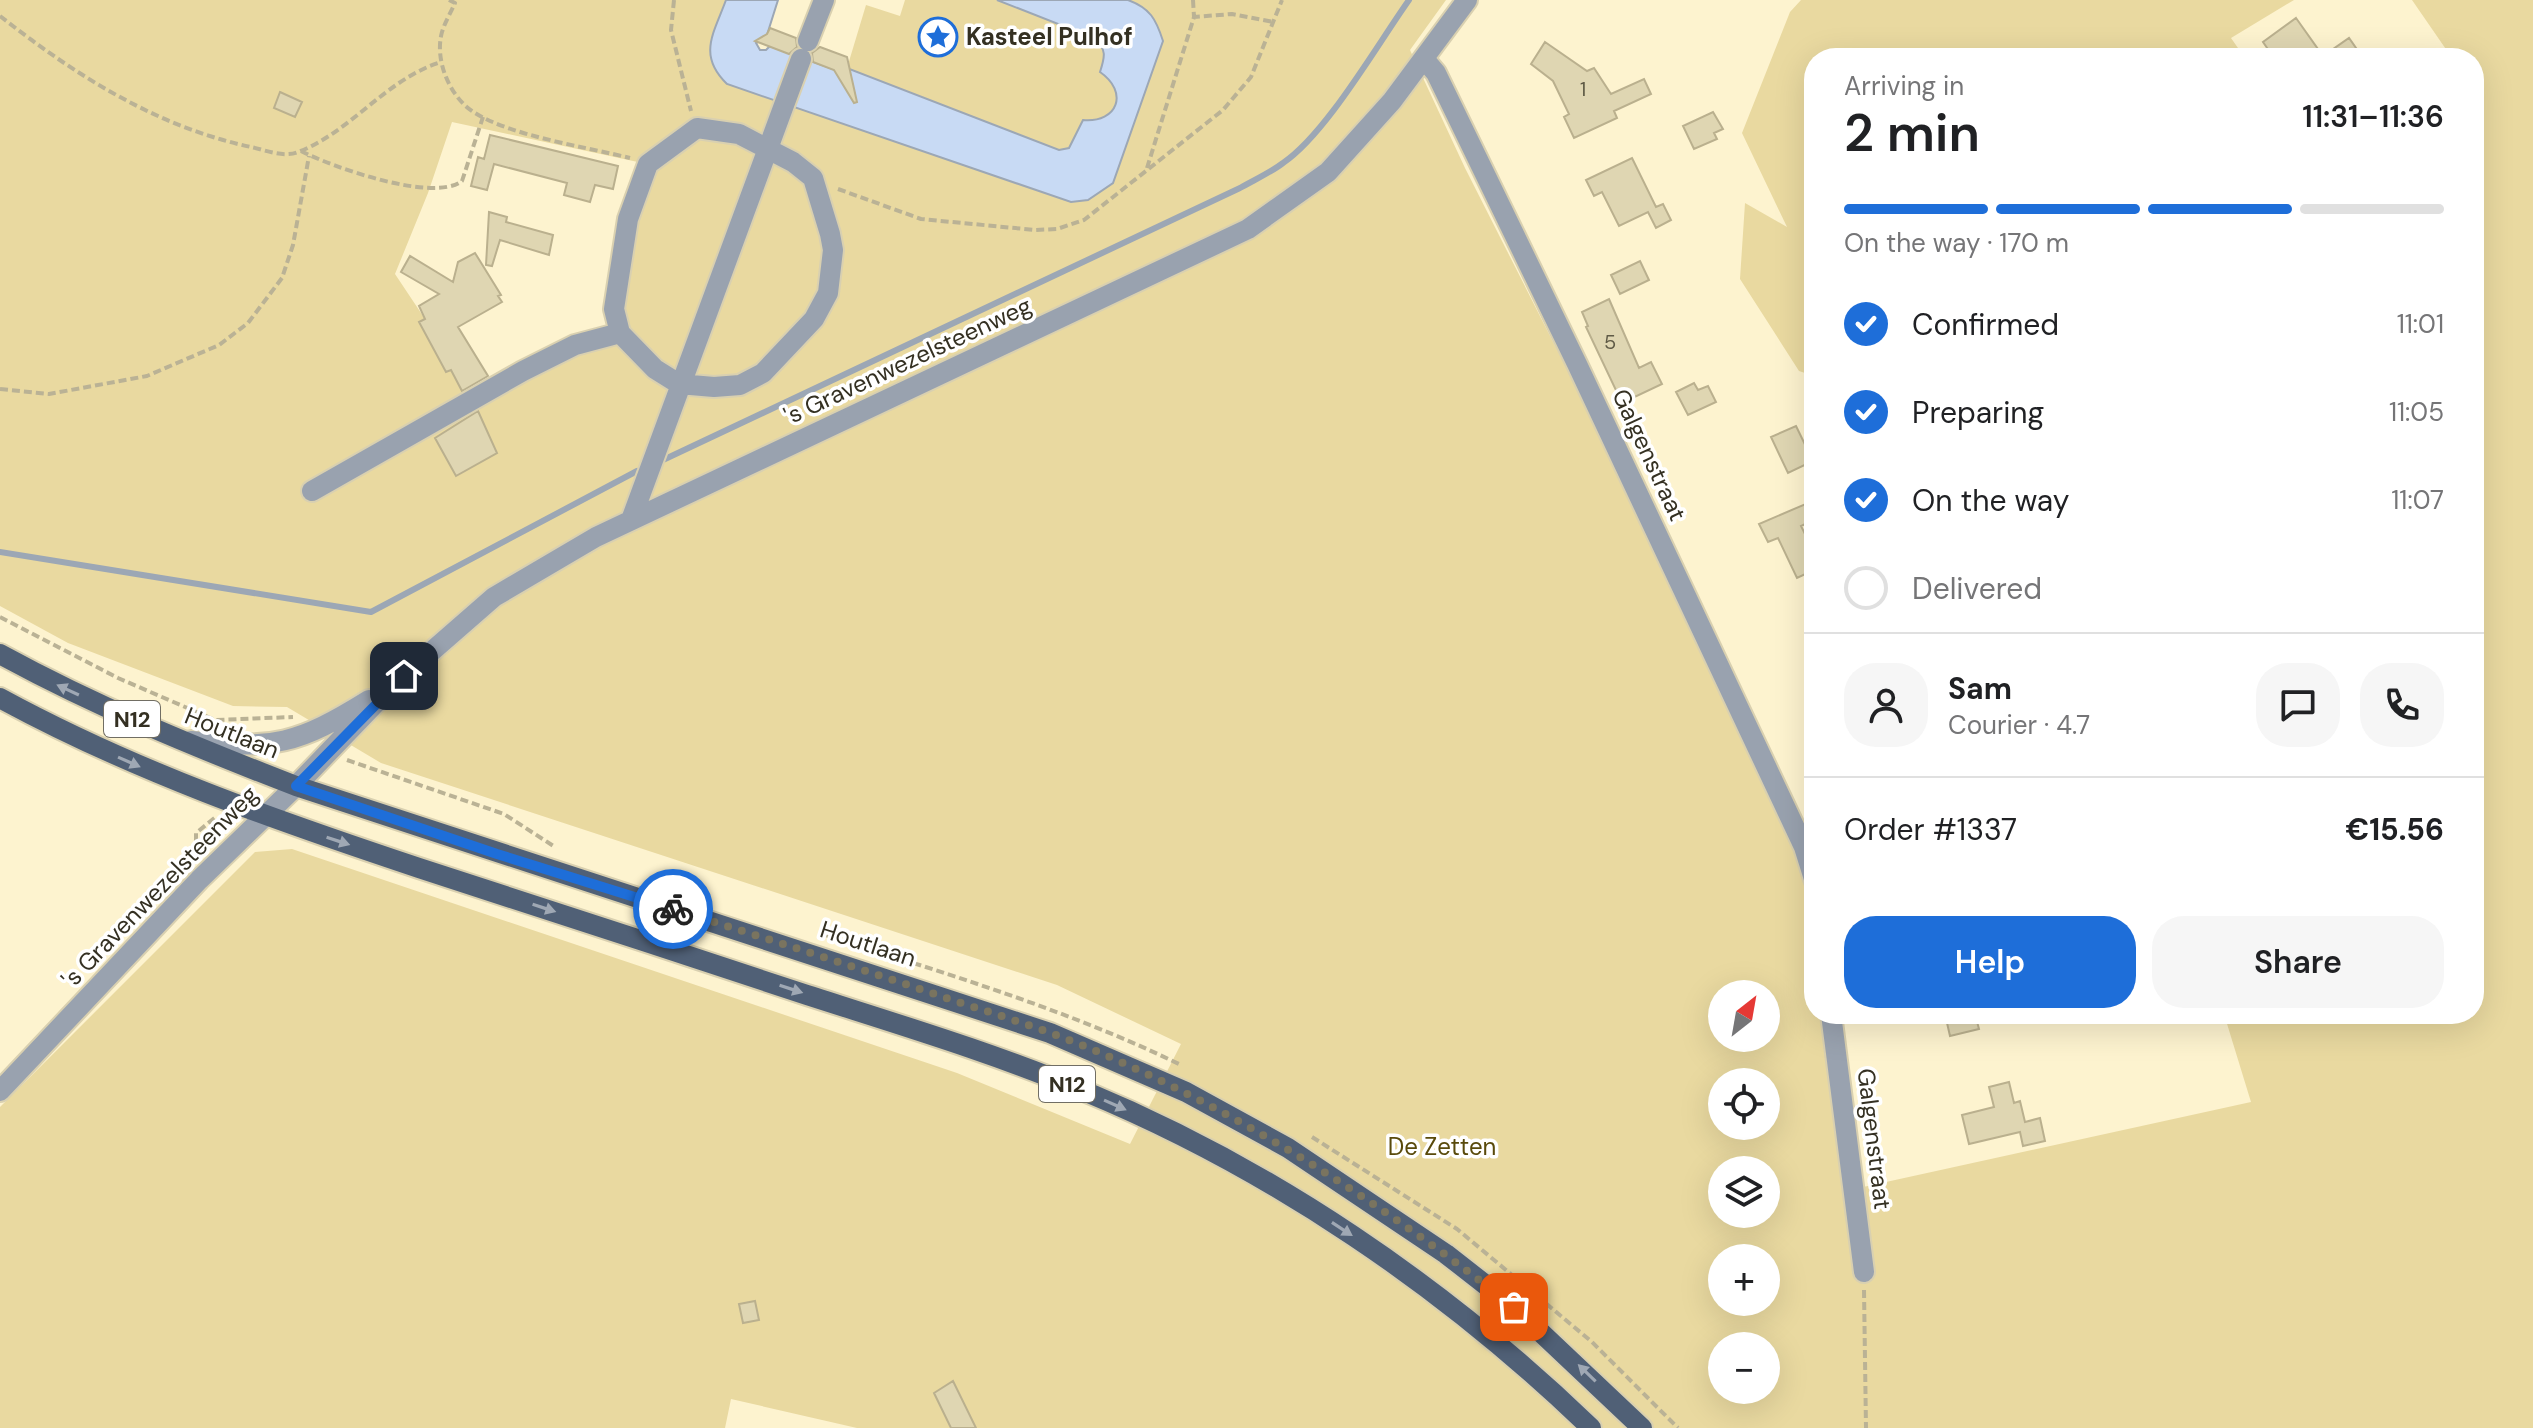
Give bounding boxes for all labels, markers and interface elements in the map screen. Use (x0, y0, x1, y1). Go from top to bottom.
place icon: Kasteel Pulhof (917, 16, 959, 58)
place label: Kasteel Pulhof (966, 21, 1133, 52)
text: Arriving in (1844, 69, 1964, 103)
house number: 1 (1580, 76, 1586, 102)
text: 11:31–11:36 (2302, 97, 2444, 136)
text: 2 min (1844, 99, 1980, 167)
text: On the way · 170 m (1844, 226, 2069, 260)
street label: 's Gravenwezelsteenweg (779, 290, 1036, 431)
icon: check (1844, 302, 1888, 346)
text: Confirmed (1912, 305, 2059, 344)
text: 11:01 (2397, 307, 2444, 341)
house number: 5 (1604, 329, 1616, 355)
street label: Galgenstraat (1605, 384, 1693, 526)
icon: check (1844, 390, 1888, 434)
text: Preparing (1912, 393, 2044, 432)
text: 11:05 (2389, 395, 2444, 429)
icon: check (1844, 478, 1888, 522)
text: On the way (1912, 481, 2069, 520)
text: 11:07 (2391, 483, 2444, 517)
text: Delivered (1912, 569, 2042, 608)
pin (370, 642, 438, 710)
icon: home (382, 654, 426, 698)
button: person (1844, 663, 1928, 747)
button: chat (2256, 663, 2340, 747)
button: phone (2360, 663, 2444, 747)
text: Sam (1948, 669, 2012, 708)
one-way arrow (56, 683, 80, 697)
street label: Houtlaan (180, 700, 284, 765)
road number: N12 (104, 701, 160, 737)
text: Courier · 4.7 (1948, 708, 2090, 742)
one-way arrow (117, 755, 141, 768)
street label: 's Gravenwezelsteenweg (55, 779, 264, 994)
text: Order #1337 (1844, 810, 2017, 849)
text: €15.56 (2345, 810, 2444, 849)
one-way arrow (326, 835, 350, 848)
courier (633, 869, 713, 949)
icon: bike (651, 887, 695, 931)
one-way arrow (532, 903, 556, 915)
street label: Houtlaan (816, 913, 920, 974)
button: Help (1844, 916, 2136, 1008)
button: Share (2152, 916, 2444, 1008)
north arrow (1708, 980, 1780, 1052)
map controls (1708, 980, 1780, 1404)
one-way arrow (779, 983, 803, 996)
road number: N12 (1039, 1066, 1095, 1102)
street label: Galgenstraat (1850, 1067, 1899, 1211)
button: locate (1708, 1068, 1780, 1140)
one-way arrow (1103, 1098, 1126, 1111)
park label: De Zetten (1388, 1131, 1496, 1162)
button: layers (1708, 1156, 1780, 1228)
one-way arrow (1332, 1222, 1353, 1237)
button: + (1708, 1244, 1780, 1316)
pin (1480, 1273, 1548, 1341)
icon: bag (1492, 1285, 1536, 1329)
button: − (1708, 1332, 1780, 1404)
one-way arrow (1578, 1365, 1597, 1383)

